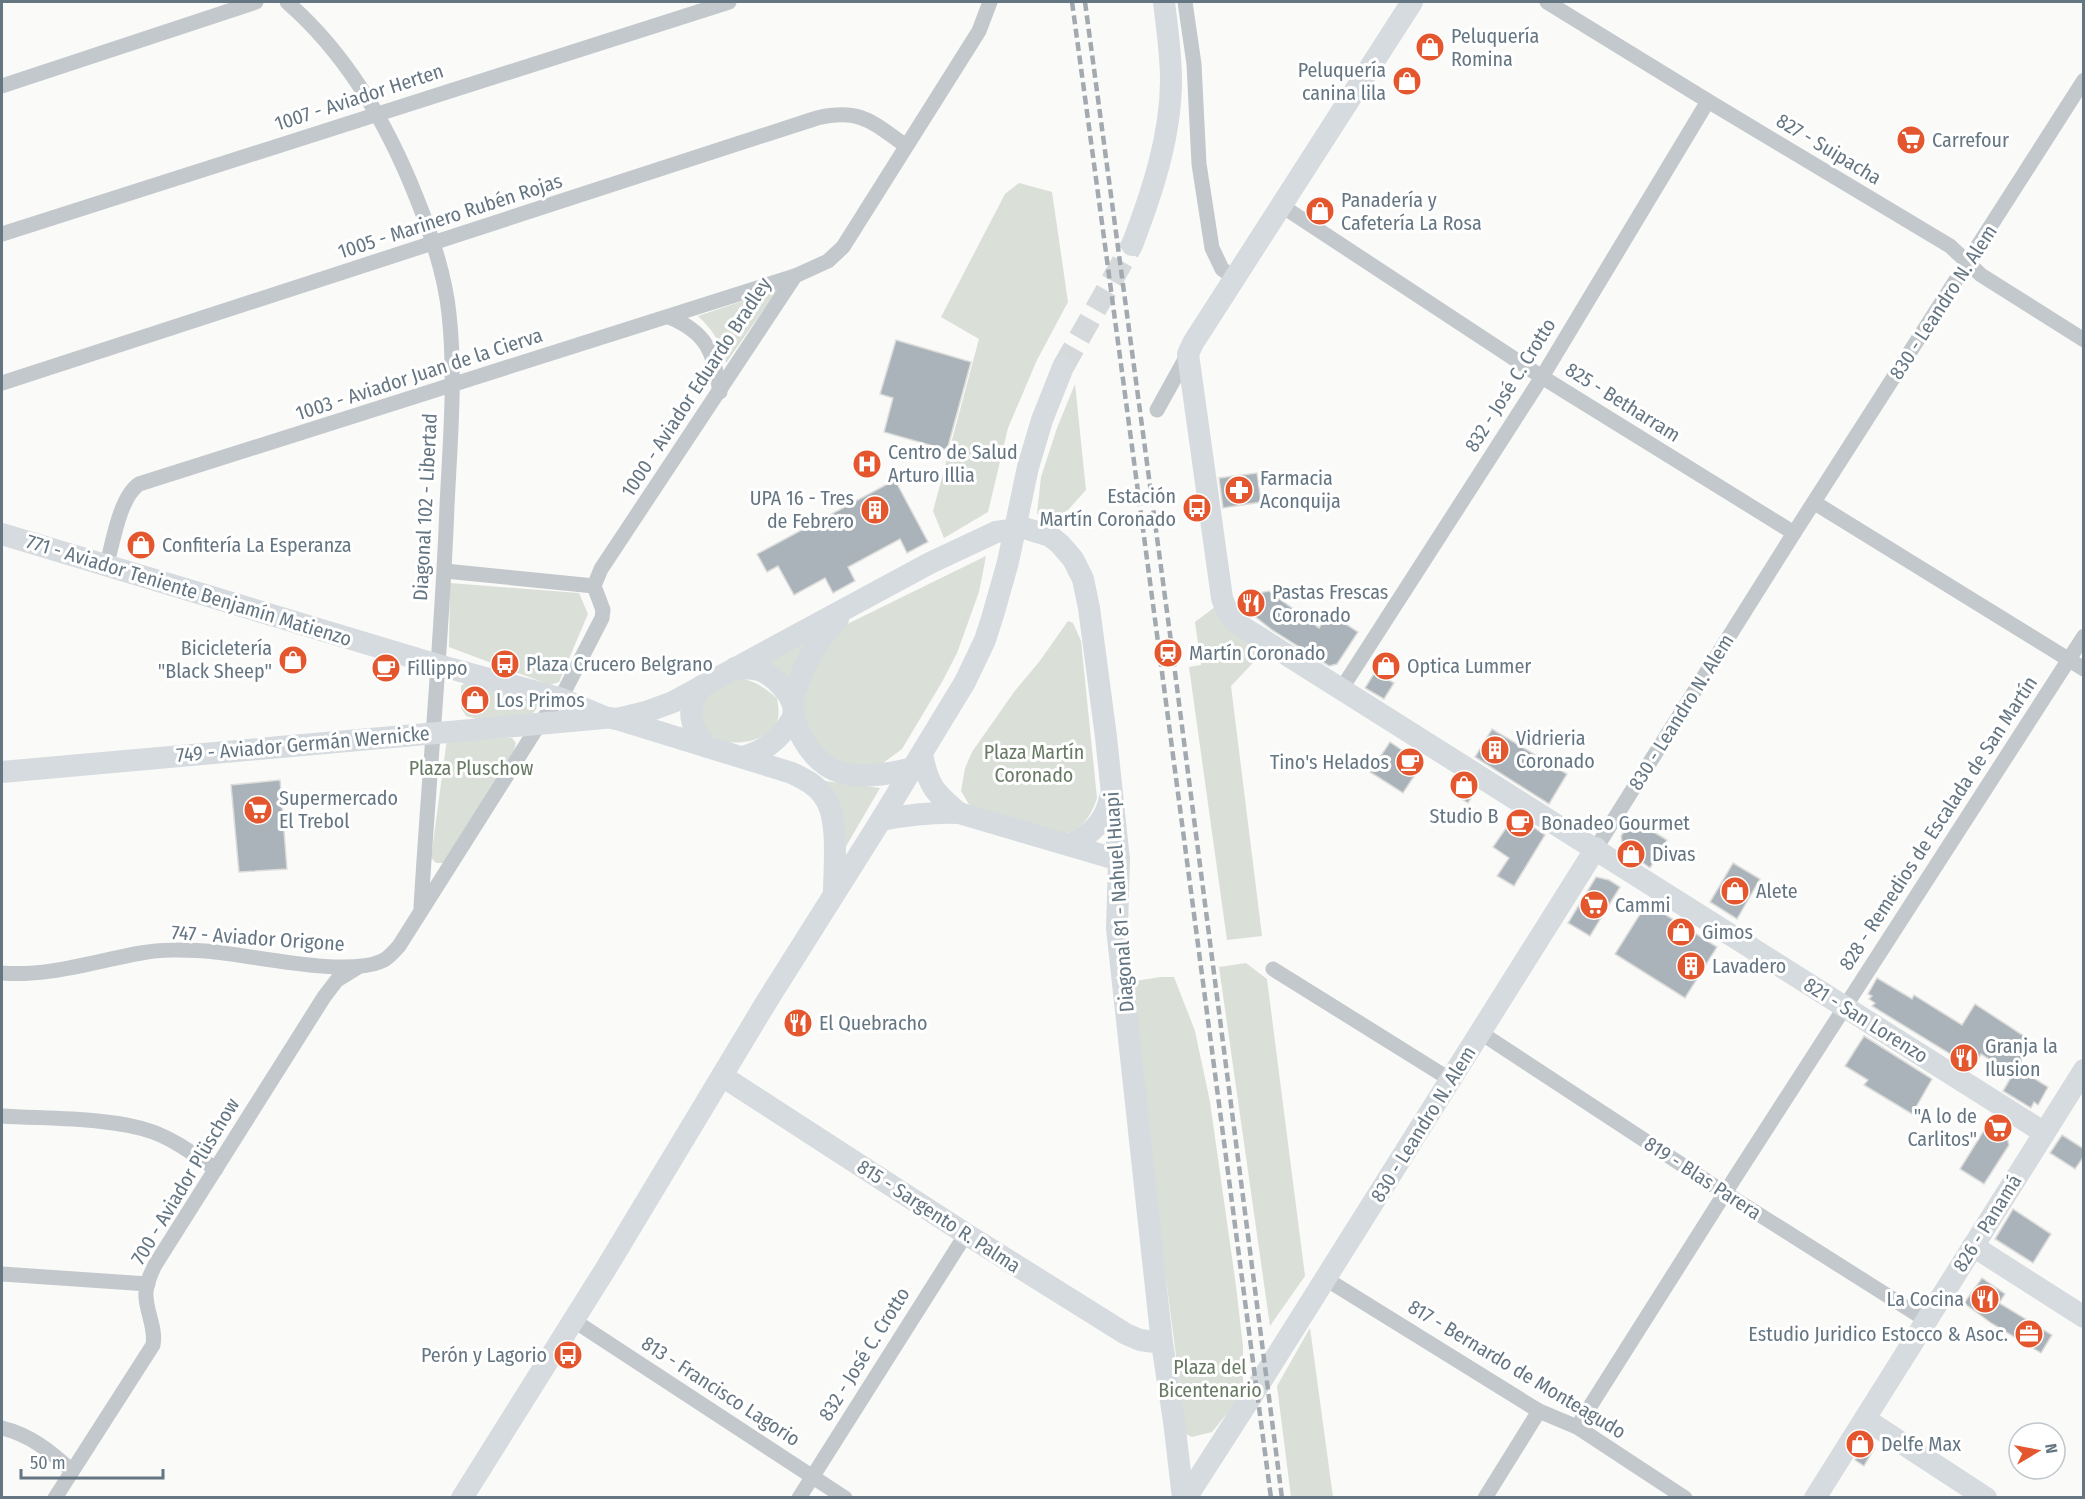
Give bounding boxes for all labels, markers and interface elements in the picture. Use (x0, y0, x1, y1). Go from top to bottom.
place label: Peluquería Romina (1451, 24, 1539, 71)
shop icon: Peluquería Romina (1414, 31, 1446, 63)
street label: 1007 - Aviador Herten (272, 58, 446, 136)
place label: Peluquería canina lila (1298, 58, 1386, 105)
shop icon: Peluquería canina lila (1391, 65, 1423, 97)
street label: 827 - Suipacha (1772, 108, 1886, 190)
supermarket icon: Carrefour (1895, 124, 1927, 156)
place label: Carrefour (1932, 128, 2009, 152)
street label: 1005 - Marinero Rubén Rojas (335, 168, 565, 264)
place label: Panadería y Cafetería La Rosa (1341, 188, 1482, 235)
shop icon: Panadería y Cafetería La Rosa (1304, 195, 1336, 227)
street label: 830 - Leandro N. Alem (1884, 220, 2002, 384)
street label: 1000 - Aviador Eduardo Bradley (616, 273, 776, 501)
street label: 832 - José C. Crotto (1459, 314, 1561, 456)
street label: 1003 - Aviador Juan de la Cierva (293, 323, 545, 425)
street label: 825 - Betharram (1561, 357, 1685, 447)
street label: Diagonal 102 - Libertad (408, 413, 442, 601)
place label: Centro de Salud Arturo Illia (888, 440, 1018, 487)
hospital icon: Centro de Salud Arturo Illia (851, 448, 883, 480)
place label: Farmacia Aconquija (1260, 466, 1341, 513)
pharmacy icon: Farmacia Aconquija (1223, 474, 1255, 506)
place label: Estación Martín Coronado (1039, 484, 1176, 531)
place label: UPA 16 - Tres de Febrero (750, 486, 854, 533)
bus stop icon: Estación Martín Coronado (1181, 492, 1213, 524)
building icon: UPA 16 - Tres de Febrero (859, 494, 891, 526)
street label: 771 - Aviador Teniente Benjamín Matienzo (24, 529, 354, 651)
shop icon: Confitería La Esperanza (125, 529, 157, 561)
place label: Confitería La Esperanza (162, 533, 352, 557)
place label: Pastas Frescas Coronado (1272, 580, 1388, 627)
restaurant icon: Pastas Frescas Coronado (1235, 587, 1267, 619)
street label: 830 - Leandro N. Alem (1623, 630, 1739, 794)
place label: Bicicletería "Black Sheep" (158, 636, 272, 683)
station icon: Martín Coronado (1152, 637, 1184, 669)
place label: Martín Coronado (1189, 641, 1326, 665)
shop icon: Bicicletería "Black Sheep" (277, 644, 309, 676)
bus stop icon: Plaza Crucero Belgrano (489, 648, 521, 680)
shop icon: Optica Lummer (1370, 650, 1402, 682)
cafe icon: Fillippo (370, 652, 402, 684)
place label: Plaza Crucero Belgrano (526, 652, 713, 676)
place label: Optica Lummer (1407, 654, 1531, 678)
place label: Fillippo (407, 656, 468, 680)
street label: 828 - Remedios de Escalada de San Martín (1834, 672, 2042, 974)
shop icon: Los Primos (459, 684, 491, 716)
place label: Los Primos (496, 688, 585, 712)
street label: 749 - Aviador Germán Wernicke (175, 721, 431, 767)
place label: Vidrieria Coronado (1516, 726, 1595, 773)
building icon: Vidrieria Coronado (1479, 734, 1511, 766)
park label: Plaza Martín Coronado (984, 740, 1084, 787)
cafe icon: Tino's Helados (1394, 746, 1426, 778)
place label: Tino's Helados (1270, 750, 1389, 774)
park label: Plaza Pluschow (409, 756, 533, 780)
shop icon: Studio B (1448, 769, 1480, 801)
place label: Supermercado El Trebol (279, 786, 398, 833)
street label: Diagonal 81 - Nahuel Huapi (1099, 791, 1139, 1013)
supermarket icon: Supermercado El Trebol (242, 794, 274, 826)
place label: Studio B (1430, 804, 1498, 828)
cafe icon: Bonadeo Gourmet (1504, 807, 1536, 839)
place label: Bonadeo Gourmet (1541, 811, 1690, 835)
shop icon: Divas (1615, 838, 1647, 870)
place label: Divas (1652, 842, 1695, 866)
shop icon: Alete (1719, 875, 1751, 907)
place label: Alete (1756, 879, 1798, 903)
supermarket icon: Cammi (1578, 889, 1610, 921)
place label: Cammi (1615, 893, 1671, 917)
shop icon: Gimos (1665, 916, 1697, 948)
street label: 747 - Aviador Origone (171, 920, 345, 956)
place label: Gimos (1702, 920, 1753, 944)
building icon: Lavadero (1675, 950, 1707, 982)
place label: Lavadero (1712, 954, 1786, 978)
street label: 821 - San Lorenzo (1799, 972, 1933, 1068)
restaurant icon: El Quebracho (782, 1007, 814, 1039)
place label: El Quebracho (819, 1011, 928, 1035)
place label: Granja la Ilusion (1985, 1034, 2058, 1081)
street label: 830 - Leandro N. Alem (1365, 1042, 1481, 1206)
restaurant icon: Granja la Ilusion (1948, 1042, 1980, 1074)
street label: 700 - Aviador Plüschow (126, 1093, 244, 1269)
place label: "A lo de Carlitos" (1907, 1104, 1977, 1151)
supermarket icon: "A lo de Carlitos" (1982, 1112, 2014, 1144)
street label: 819 - Blas Parera (1640, 1131, 1766, 1225)
street label: 815 - Sargento R. Palma (853, 1154, 1025, 1278)
street label: 826 - Panamá (1948, 1170, 2026, 1276)
street label: 832 - José C. Crotto (813, 1283, 915, 1425)
restaurant icon: La Cocina (1969, 1283, 2001, 1315)
place label: La Cocina (1887, 1287, 1964, 1311)
street label: 817 - Bernardo de Monteagudo (1404, 1294, 1630, 1444)
office icon: Estudio Juridico Estocco & Asoc. (2013, 1318, 2045, 1350)
place label: Estudio Juridico Estocco & Asoc. (1748, 1322, 2008, 1346)
street label: 813 - Francisco Lagorio (637, 1331, 805, 1451)
bus stop icon: Perón y Lagorio (552, 1339, 584, 1371)
place label: Perón y Lagorio (421, 1343, 547, 1367)
park label: Plaza del Bicentenario (1158, 1355, 1262, 1402)
north arrow (2007, 1421, 2067, 1481)
shop icon: Delfe Max (1844, 1428, 1876, 1460)
place label: Delfe Max (1881, 1432, 1961, 1456)
scale bar (21, 1442, 164, 1480)
text: N (2041, 1442, 2061, 1455)
text: 50 m (30, 1452, 66, 1474)

